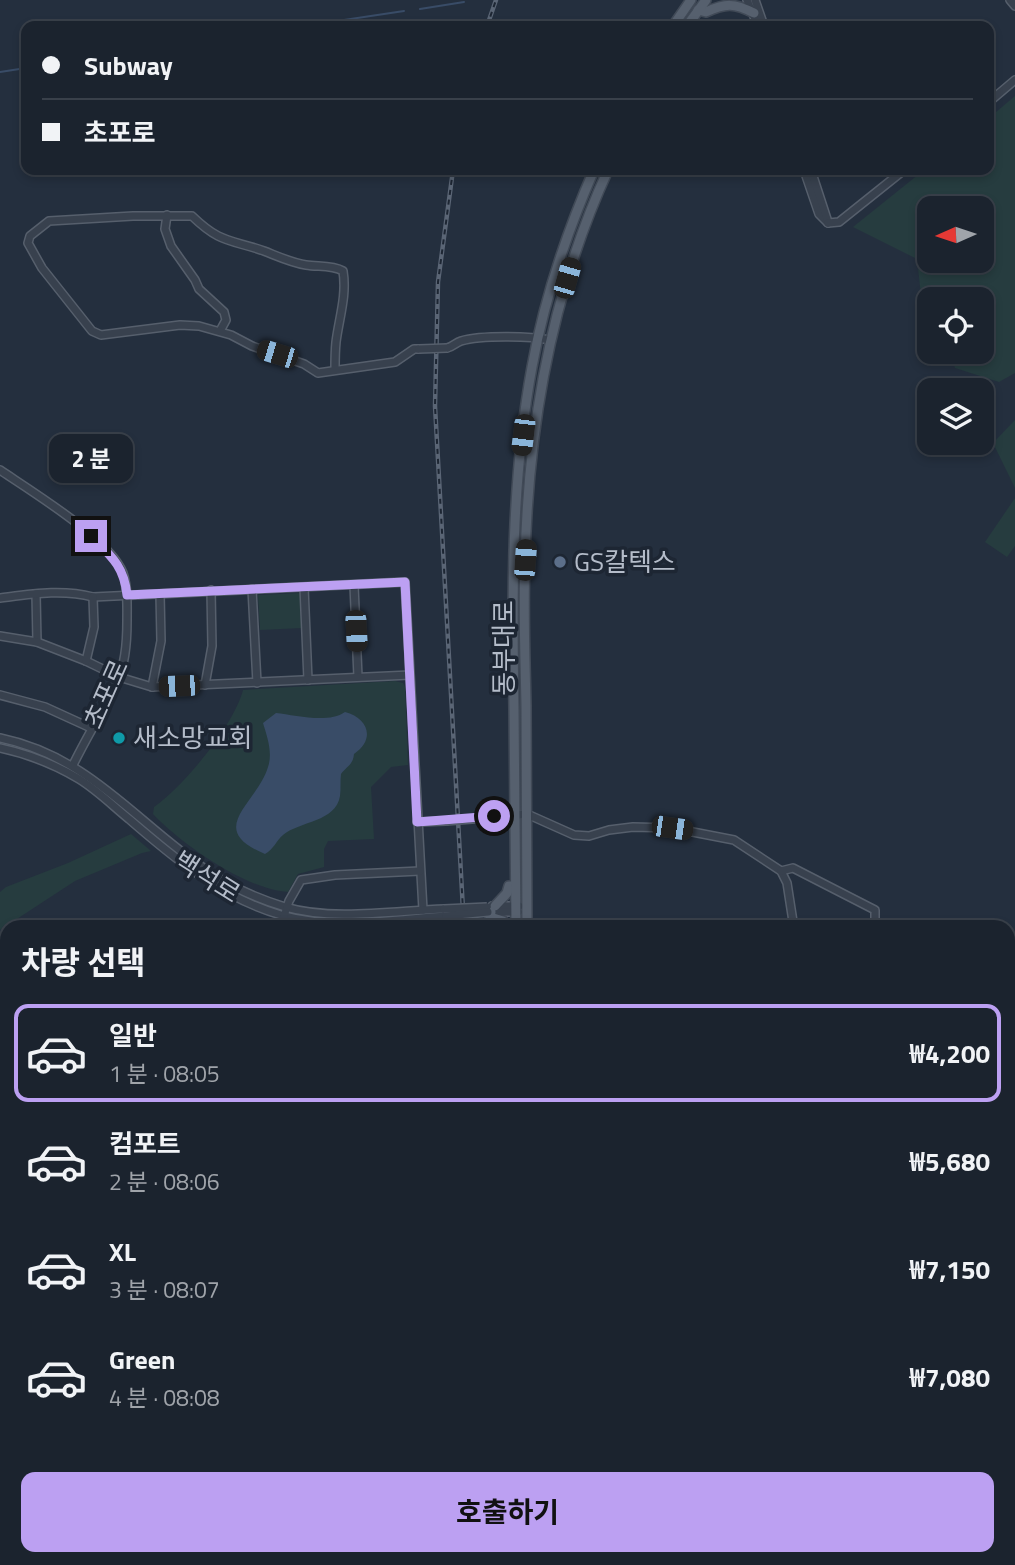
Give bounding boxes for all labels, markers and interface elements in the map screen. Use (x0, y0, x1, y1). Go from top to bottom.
text: Subway (84, 46, 173, 85)
text: 초포로 (84, 113, 156, 152)
north arrow (917, 196, 994, 273)
map controls (917, 196, 994, 455)
car (552, 255, 583, 301)
button: locate (917, 287, 994, 364)
car (254, 338, 301, 370)
button: layers (917, 378, 994, 455)
car (511, 413, 536, 457)
callout: 2 분 (49, 434, 133, 484)
text: 2 분 (71, 441, 111, 476)
route end (75, 520, 107, 552)
car (514, 538, 537, 582)
place label: GS칼텍스 (574, 542, 676, 581)
marker: GS칼텍스 (552, 554, 568, 570)
street label: 동부대로 (484, 600, 523, 696)
car (345, 609, 368, 653)
street label: 초포로 (73, 653, 138, 735)
car (158, 675, 201, 697)
place label: 새소망교회 (133, 718, 253, 757)
marker: 새소망교회 (111, 730, 127, 746)
route start (478, 800, 510, 832)
car (650, 815, 695, 841)
street label: 백석로 (167, 841, 248, 912)
text: 차량 선택 (21, 938, 146, 986)
text: 일반 (109, 1016, 157, 1055)
icon: car (25, 1022, 88, 1085)
text: ₩4,200 (910, 1034, 990, 1073)
text: 1 분 · 08:05 (109, 1056, 220, 1091)
text: 컴포트 (109, 1124, 181, 1163)
icon: car (25, 1130, 88, 1193)
text: ₩5,680 (910, 1142, 990, 1181)
text: 2 분 · 08:06 (109, 1164, 220, 1199)
text: XL (109, 1232, 136, 1271)
icon: car (25, 1238, 88, 1301)
text: ₩7,150 (910, 1250, 990, 1289)
text: 3 분 · 08:07 (109, 1272, 220, 1307)
text: Green (109, 1340, 175, 1379)
icon: car (25, 1346, 88, 1409)
text: ₩7,080 (910, 1358, 990, 1397)
text: 4 분 · 08:08 (109, 1380, 220, 1415)
button: 호출하기 (21, 1472, 994, 1552)

